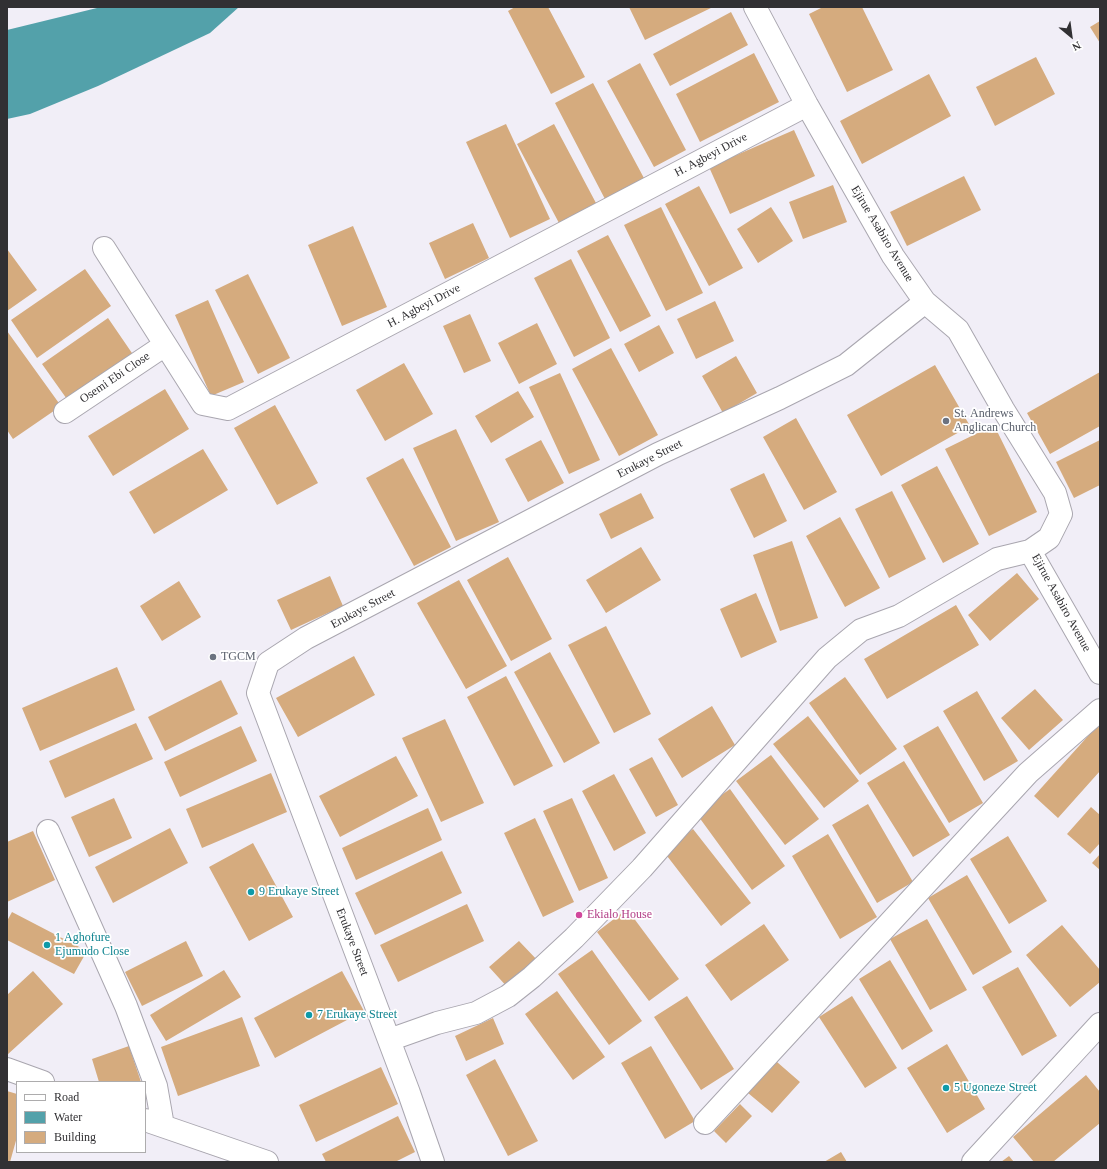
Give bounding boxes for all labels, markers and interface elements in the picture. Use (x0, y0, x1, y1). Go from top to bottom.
north arrow (1051, 16, 1091, 56)
text: N (1070, 39, 1083, 54)
street label: H. Agbeyi Drive (672, 130, 750, 180)
street label: Ejirue Asabiro Avenue (848, 183, 916, 285)
street label: H. Agbeyi Drive (385, 281, 463, 331)
street label: Osemi Ebi Close (77, 349, 153, 407)
place label: St. Andrews Anglican Church (954, 407, 1036, 435)
marker: St. Andrews Anglican Church (941, 416, 951, 426)
street label: Erukaye Street (615, 436, 685, 482)
street label: Ejirue Asabiro Avenue (1028, 552, 1094, 654)
street label: Erukaye Street (328, 586, 398, 632)
place label: TGCM (221, 650, 256, 664)
marker: TGCM (208, 652, 218, 662)
place label: 9 Erukaye Street (259, 885, 339, 899)
marker: 9 Erukaye Street (246, 887, 256, 897)
street label: Erukaye Street (333, 906, 371, 978)
place label: Ekialo House (587, 908, 652, 922)
marker: Ekialo House (574, 910, 584, 920)
place label: 1 Aghofure Ejumudo Close (55, 931, 129, 959)
marker: 1 Aghofure Ejumudo Close (42, 940, 52, 950)
place label: 7 Erukaye Street (317, 1008, 397, 1022)
marker: 7 Erukaye Street (304, 1010, 314, 1020)
legend (16, 1081, 146, 1153)
place label: 5 Ugoneze Street (954, 1081, 1037, 1095)
marker: 5 Ugoneze Street (941, 1083, 951, 1093)
text: Road (54, 1090, 79, 1104)
text: Water (54, 1110, 82, 1124)
text: Building (54, 1130, 96, 1144)

